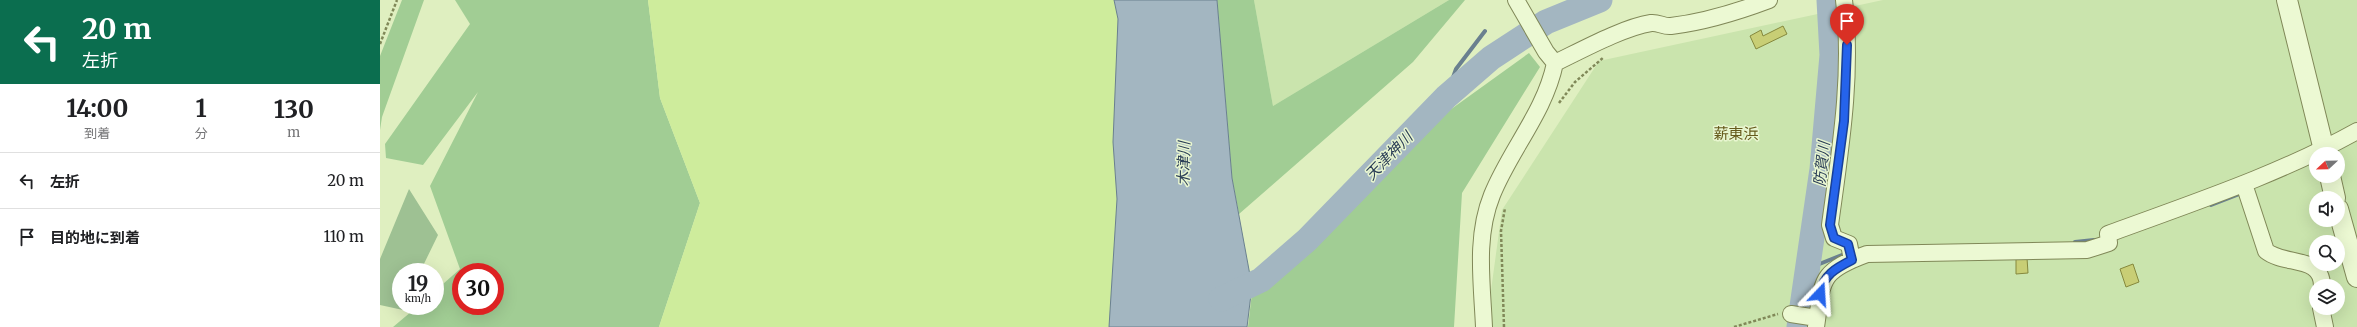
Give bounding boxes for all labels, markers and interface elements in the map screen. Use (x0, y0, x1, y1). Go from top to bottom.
pin (1830, 4, 1864, 45)
icon: arrive (1836, 10, 1858, 32)
text: 20 m (82, 11, 151, 47)
icon: left (16, 16, 68, 68)
text: 左折 (82, 49, 118, 72)
text: 14:00 (66, 93, 128, 124)
text: 1 (196, 93, 207, 124)
text: 130 (274, 94, 314, 125)
text: m (287, 124, 300, 141)
district label: 薪東浜 (1713, 124, 1759, 143)
text: 到着 (84, 125, 110, 142)
text: 分 (195, 125, 208, 142)
water label: 天津神川 (1361, 126, 1418, 184)
water label: 木津川 (1174, 139, 1193, 187)
water label: 防賀川 (1810, 139, 1834, 187)
north arrow (2309, 147, 2345, 183)
map controls (2309, 147, 2345, 315)
icon: left (16, 170, 38, 192)
text: 20 m (327, 171, 364, 190)
text: 左折 (50, 172, 80, 191)
button: sound (2309, 191, 2345, 227)
icon: arrive (16, 226, 38, 248)
text: 110 m (323, 227, 364, 246)
text: 目的地に到着 (50, 228, 140, 247)
button: search (2309, 235, 2345, 271)
speed limit sign: 30 (452, 263, 504, 315)
text: 19 (408, 271, 428, 296)
position arrow (1799, 273, 1841, 315)
button: layers (2309, 279, 2345, 315)
text: km/h (405, 292, 431, 305)

